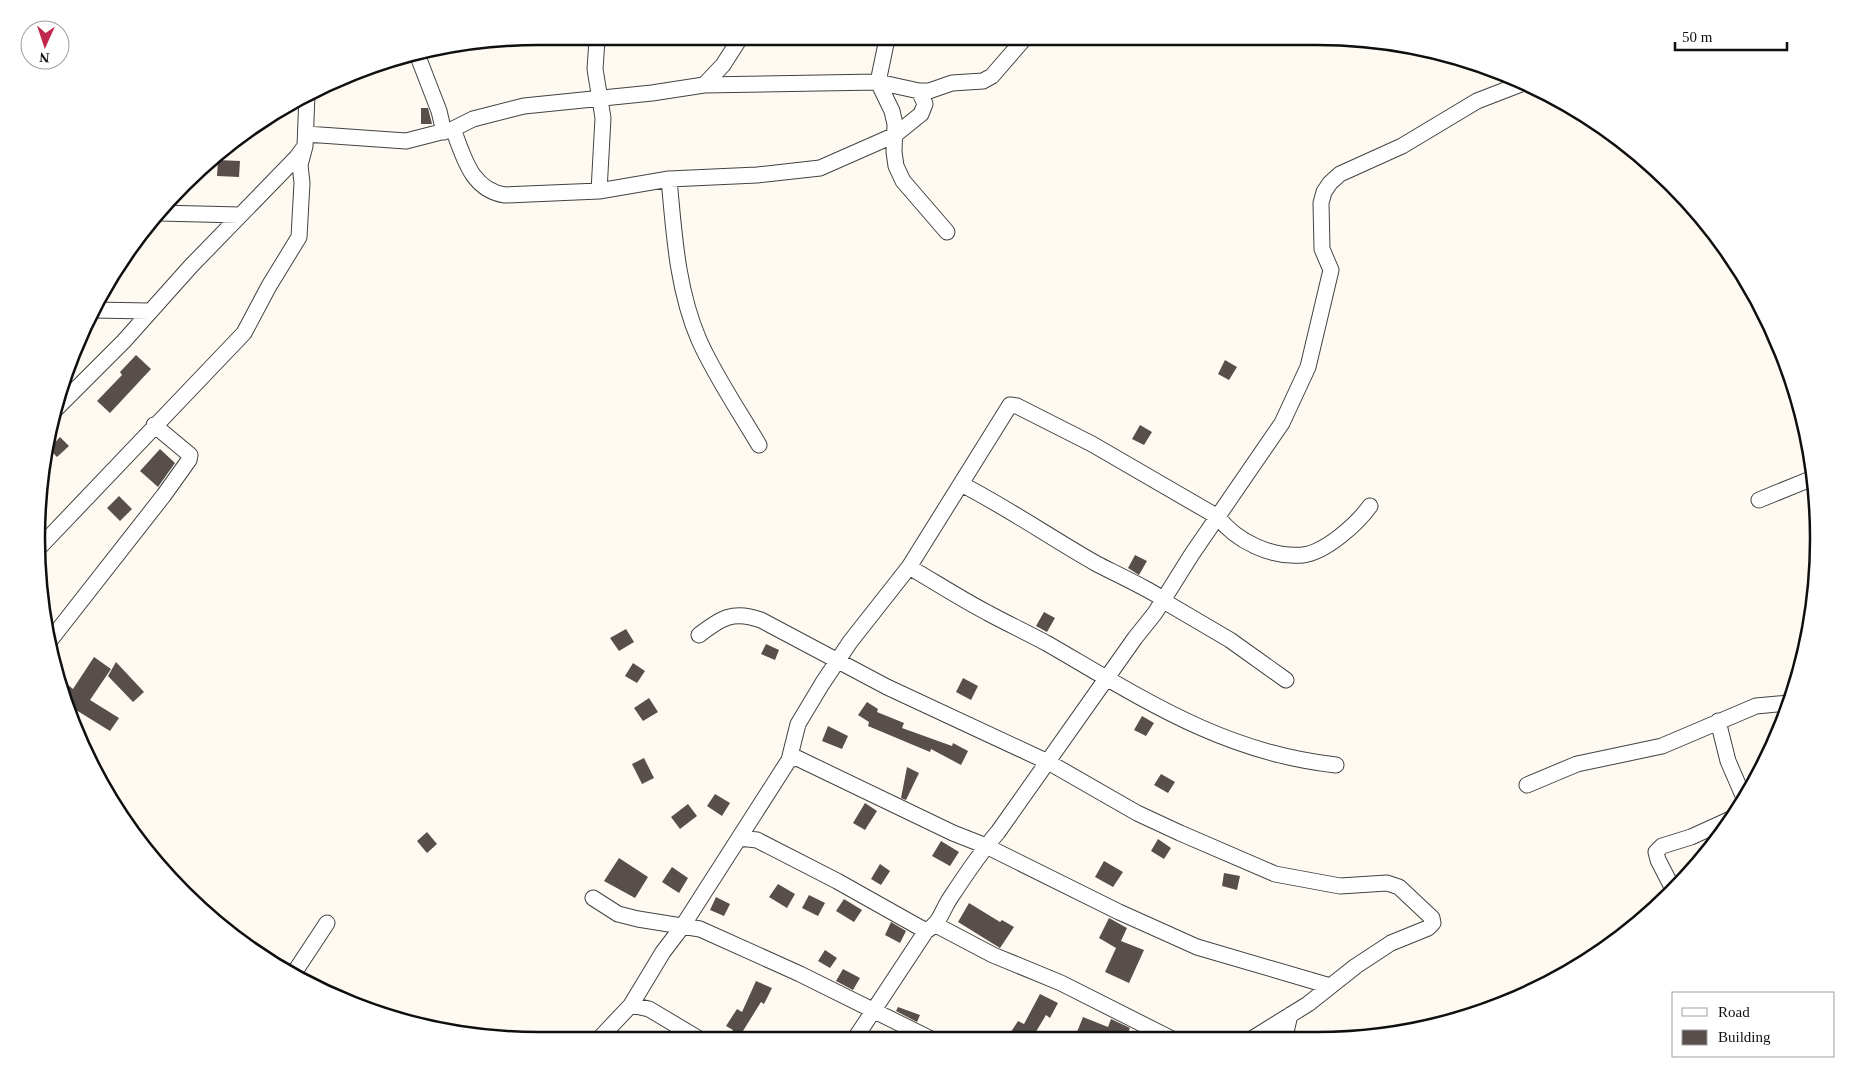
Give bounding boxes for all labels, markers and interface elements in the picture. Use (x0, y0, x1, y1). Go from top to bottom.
north arrow (20, 20, 70, 70)
scale bar (1675, 20, 1788, 52)
text: 50 m (1682, 29, 1713, 45)
text: N (39, 50, 50, 65)
legend (1672, 992, 1835, 1057)
text: Road (1718, 1004, 1750, 1020)
text: Building (1718, 1029, 1771, 1045)

